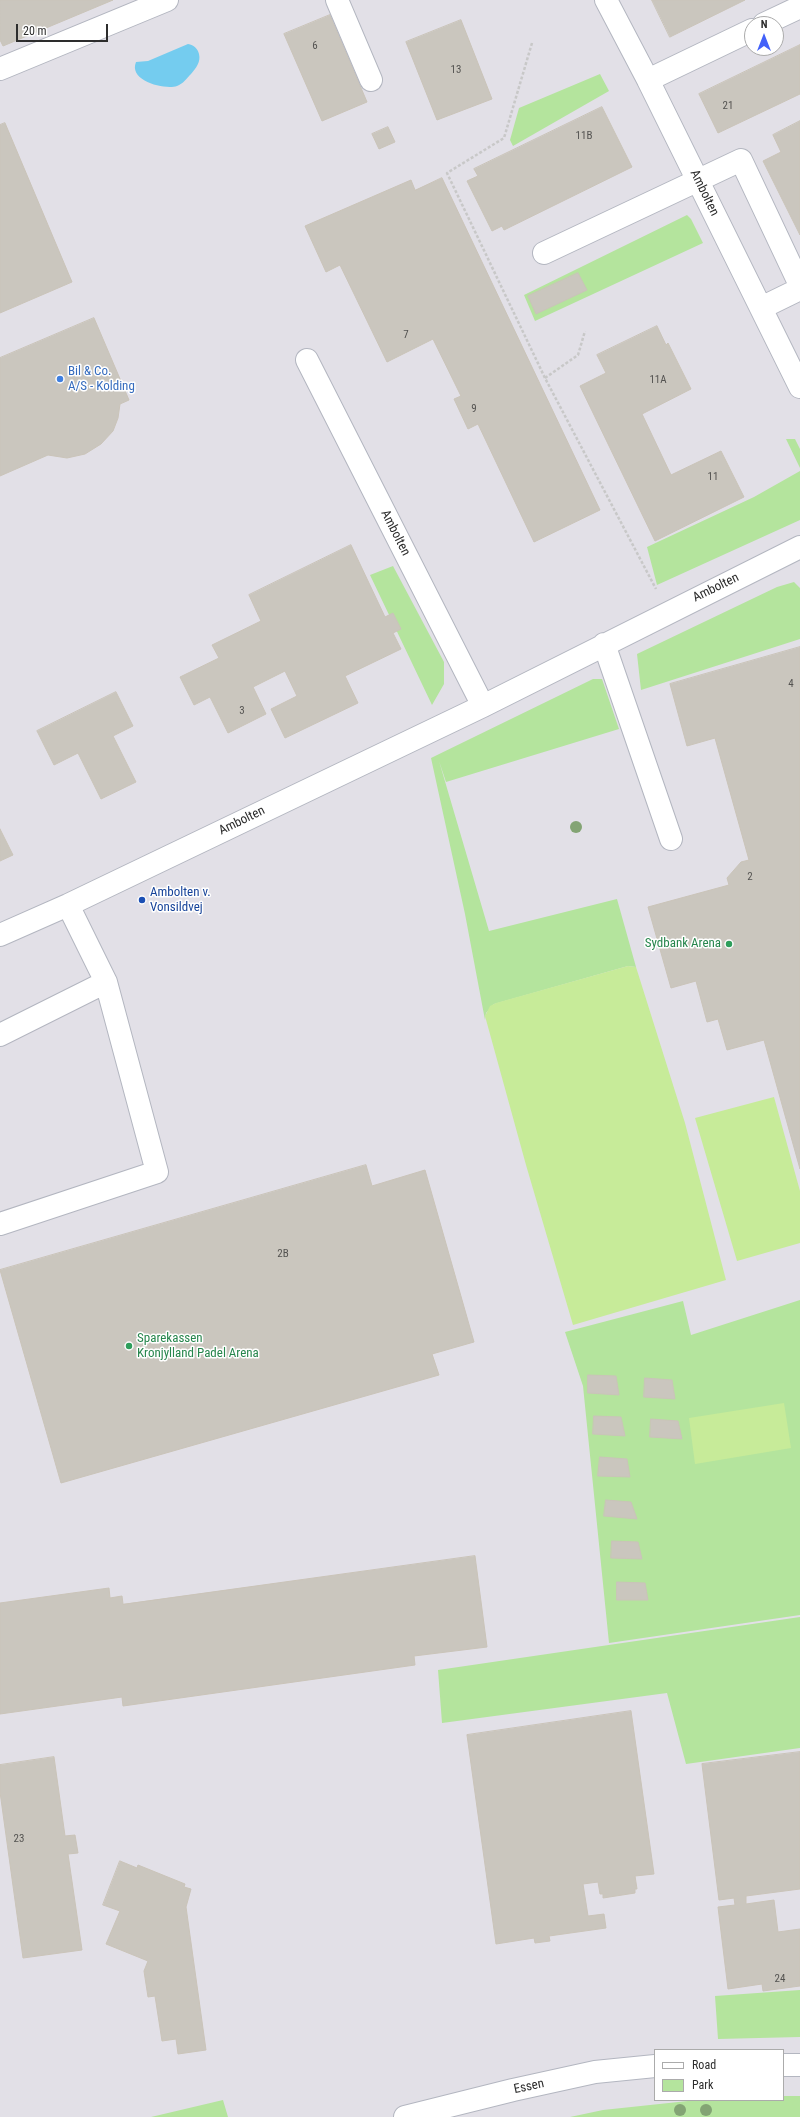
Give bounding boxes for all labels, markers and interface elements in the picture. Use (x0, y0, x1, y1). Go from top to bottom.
scale bar (18, 16, 110, 42)
north arrow (744, 16, 784, 56)
text: N (761, 18, 767, 31)
text: 20 m (23, 24, 47, 38)
house number: 6 (312, 39, 318, 53)
house number: 13 (451, 63, 461, 77)
house number: 21 (723, 99, 733, 113)
house number: 11B (576, 129, 592, 143)
street label: Ambolten (686, 167, 722, 219)
house number: 7 (403, 328, 409, 342)
place label: Bil & Co. A/S - Kolding (68, 364, 135, 395)
house number: 11A (649, 373, 667, 387)
marker: Bil & Co. A/S - Kolding (55, 374, 65, 384)
house number: 9 (471, 402, 477, 416)
house number: 11 (708, 470, 718, 484)
street label: Ambolten (377, 507, 413, 559)
street label: Ambolten (690, 570, 742, 606)
house number: 4 (788, 677, 794, 691)
house number: 3 (239, 704, 245, 718)
street label: Ambolten (216, 803, 268, 839)
house number: 2 (747, 870, 753, 884)
place label: Ambolten v. Vonsildvej (150, 885, 211, 916)
marker: Ambolten v. Vonsildvej (137, 895, 147, 905)
place label: Sydbank Arena (645, 936, 721, 952)
marker: Sydbank Arena (724, 939, 734, 949)
house number: 2B (277, 1247, 289, 1261)
place label: Sparekassen Kronjylland Padel Arena (137, 1331, 259, 1362)
marker: Sparekassen Kronjylland Padel Arena (124, 1341, 134, 1351)
house number: 23 (14, 1832, 24, 1846)
house number: 24 (775, 1972, 785, 1986)
legend (654, 2049, 784, 2101)
text: Road (692, 2058, 716, 2072)
street label: Essen (512, 2076, 546, 2098)
text: Park (692, 2078, 713, 2092)

